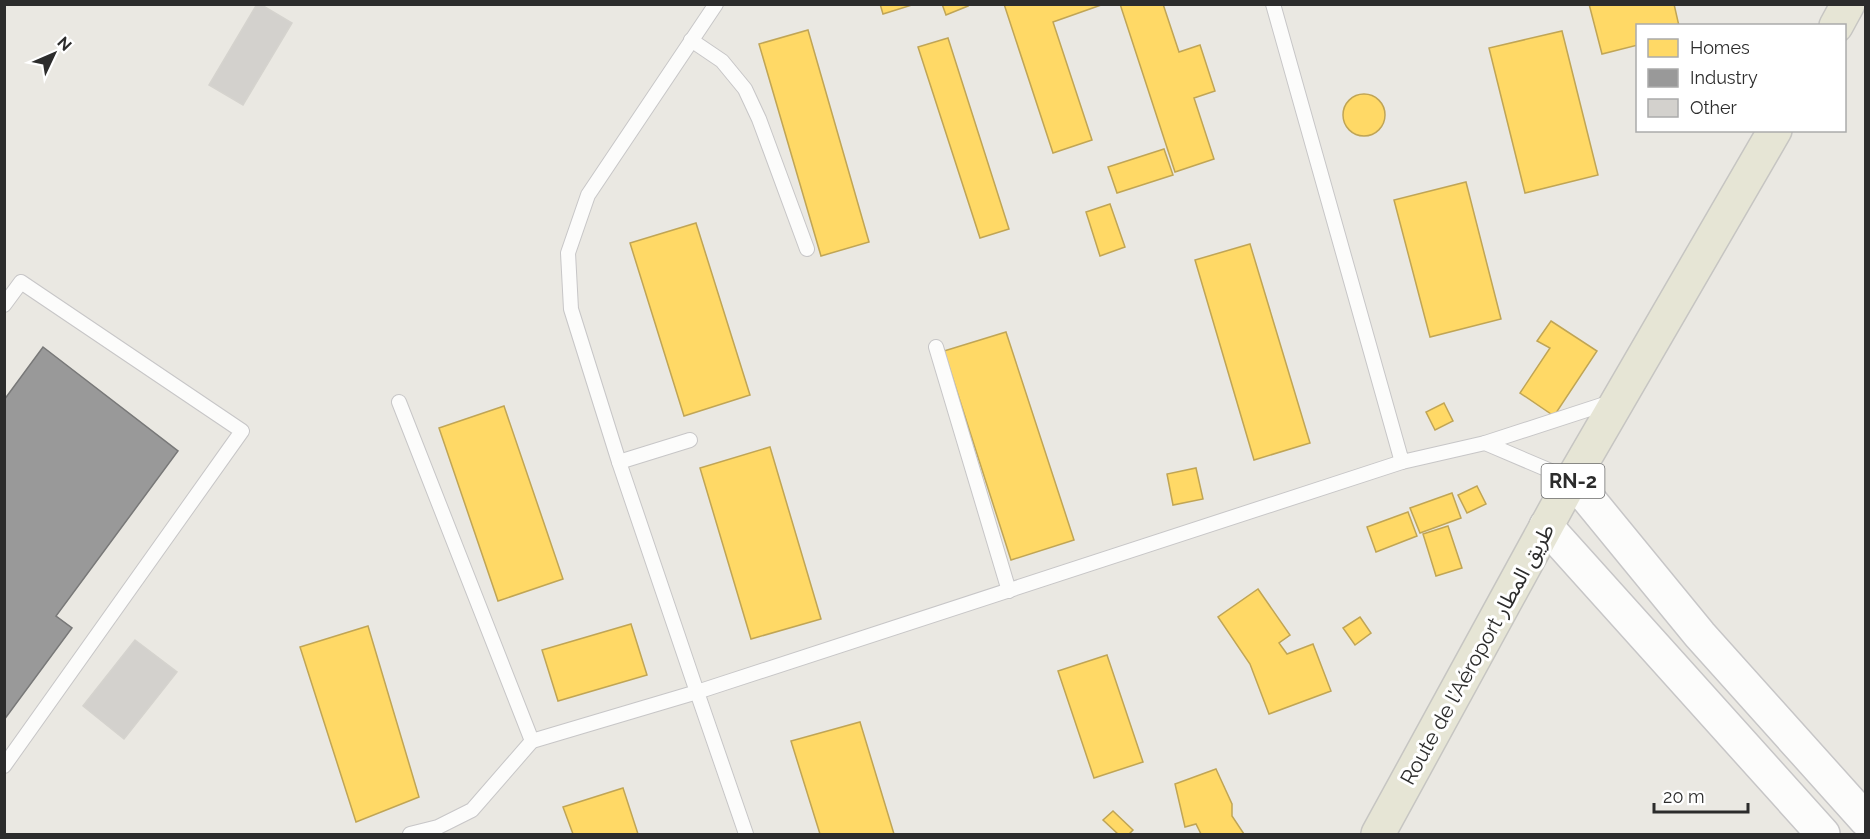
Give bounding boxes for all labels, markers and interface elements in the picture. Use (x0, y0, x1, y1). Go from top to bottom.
north arrow (24, 24, 84, 84)
legend (1636, 24, 1846, 132)
text: N (53, 33, 76, 55)
text: Homes (1690, 37, 1750, 58)
text: Industry (1690, 67, 1758, 88)
text: Other (1690, 97, 1738, 118)
road number: RN-2 (1542, 464, 1604, 498)
street label: Route de l'Aéroport طريق المطار (1395, 519, 1560, 789)
scale bar (1654, 776, 1748, 814)
text: 20 m (1663, 786, 1705, 807)

